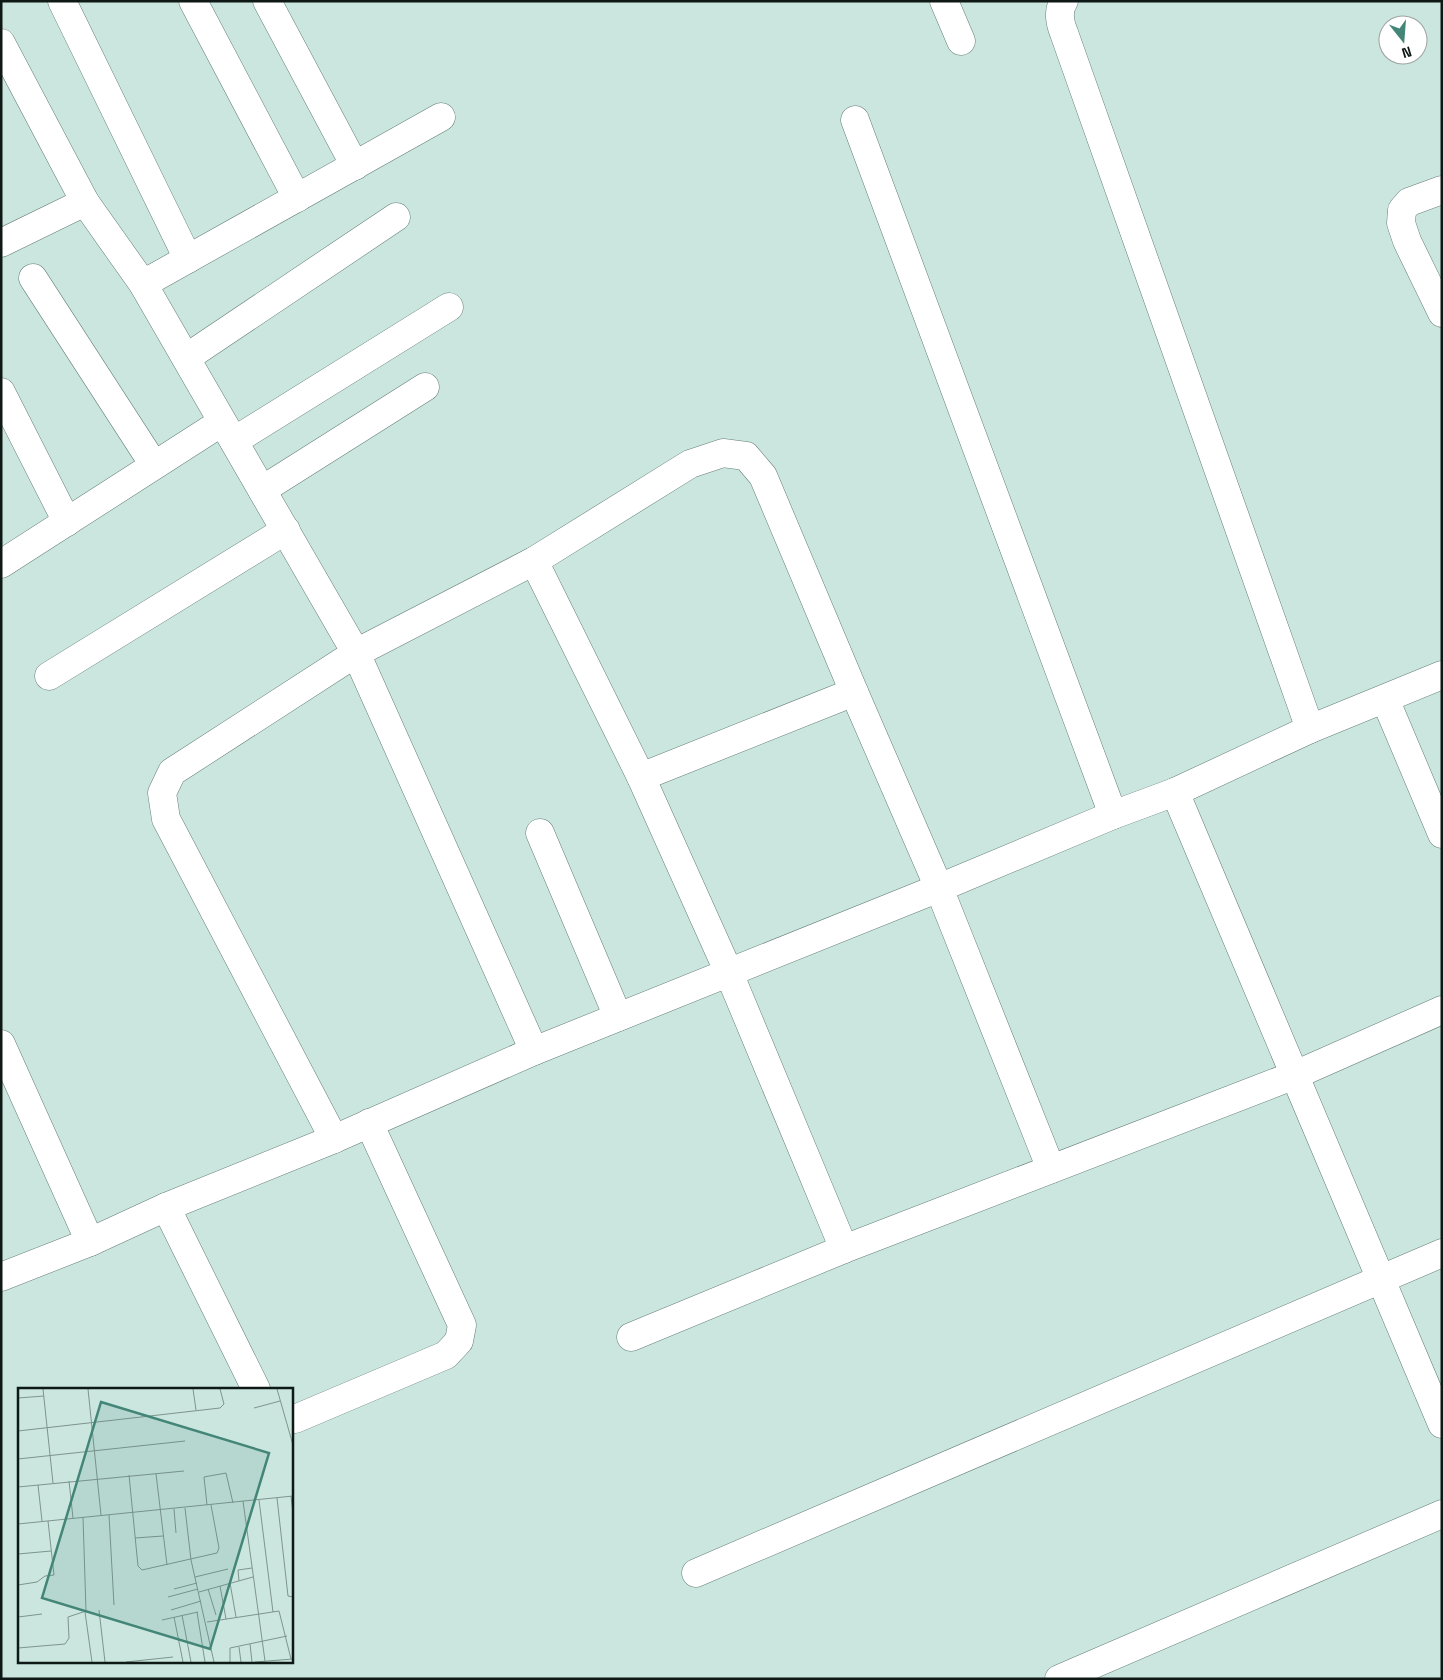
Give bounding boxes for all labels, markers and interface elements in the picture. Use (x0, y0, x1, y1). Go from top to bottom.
north arrow (1378, 15, 1428, 65)
text: N (1400, 42, 1414, 62)
inset map (18, 1388, 292, 1662)

